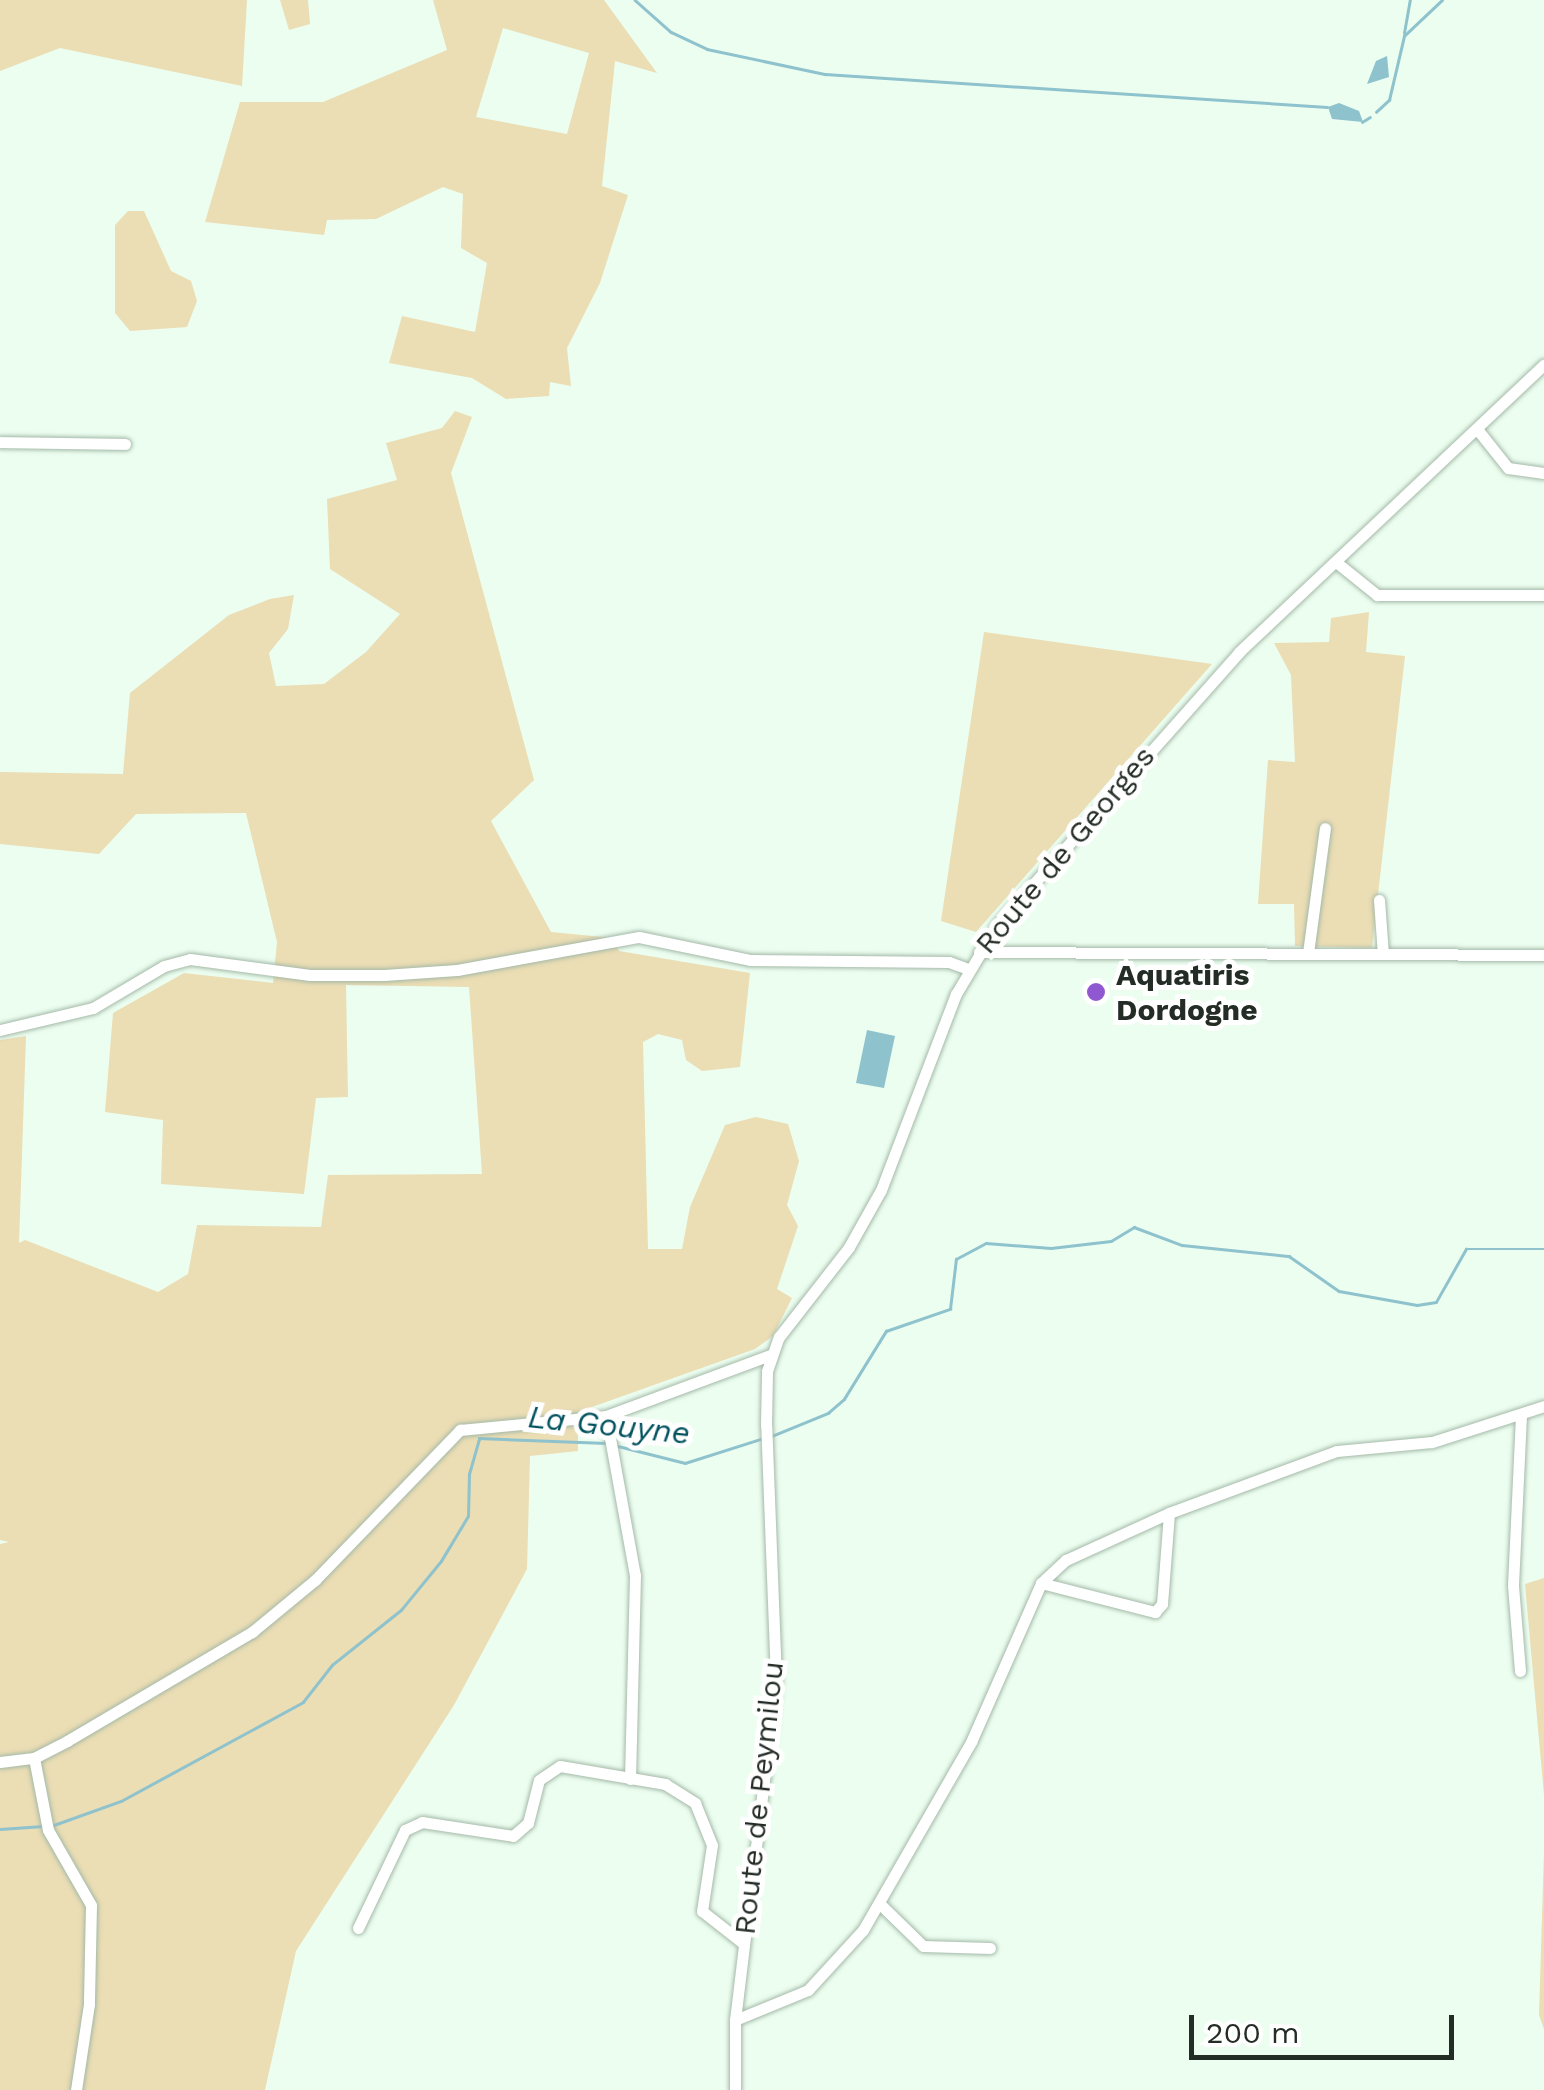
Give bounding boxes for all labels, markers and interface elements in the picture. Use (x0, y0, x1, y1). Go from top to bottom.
street label: Route de Georges (968, 739, 1162, 961)
place label: Aquatiris Dordogne (1116, 957, 1258, 1028)
marker: Aquatiris Dordogne (1085, 981, 1107, 1003)
water label: La Gouyne (526, 1397, 692, 1453)
street label: Route de Peymilou (727, 1659, 791, 1937)
scale bar (1194, 1995, 1459, 2057)
text: 200 m (1206, 2015, 1300, 2050)

